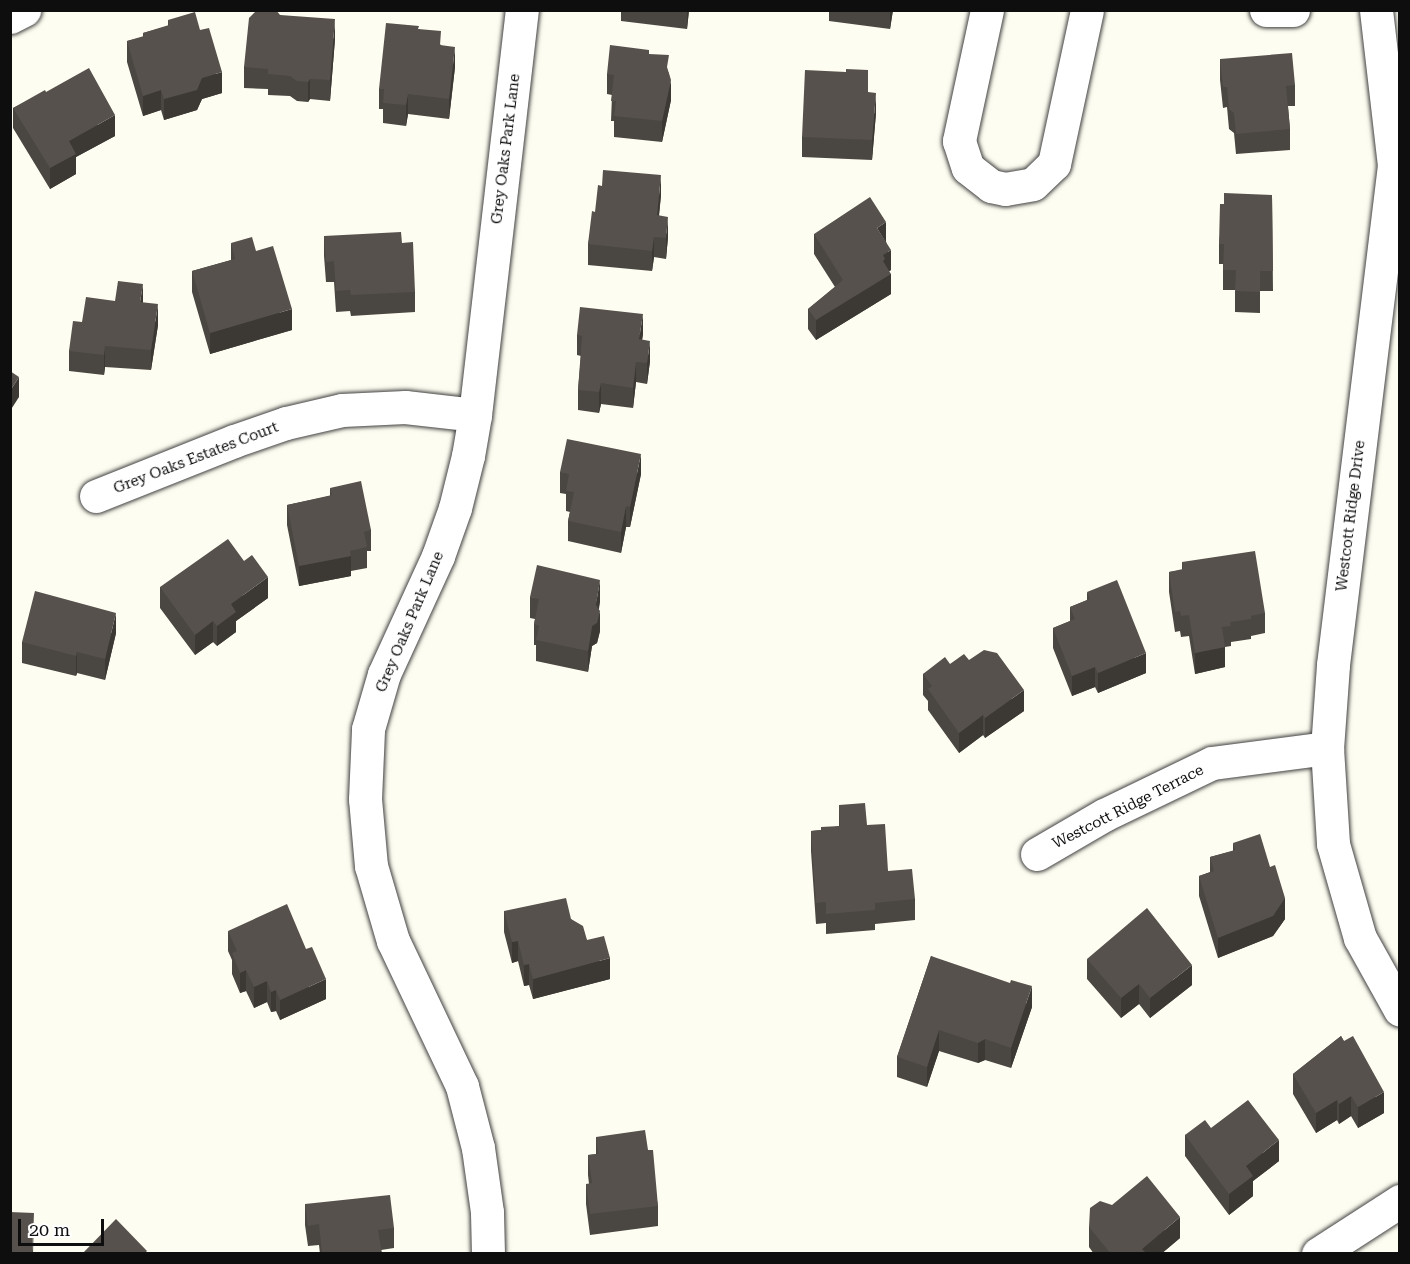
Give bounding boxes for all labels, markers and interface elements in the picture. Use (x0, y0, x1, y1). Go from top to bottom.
street label: Grey Oaks Park Lane (488, 73, 524, 225)
street label: Grey Oaks Estates Court (111, 418, 281, 498)
street label: Westcott Ridge Drive (1333, 439, 1369, 593)
street label: Grey Oaks Park Lane (372, 549, 448, 695)
street label: Westcott Ridge Terrace (1049, 761, 1207, 853)
scale bar (21, 1207, 106, 1245)
text: 20 m (29, 1219, 70, 1240)

